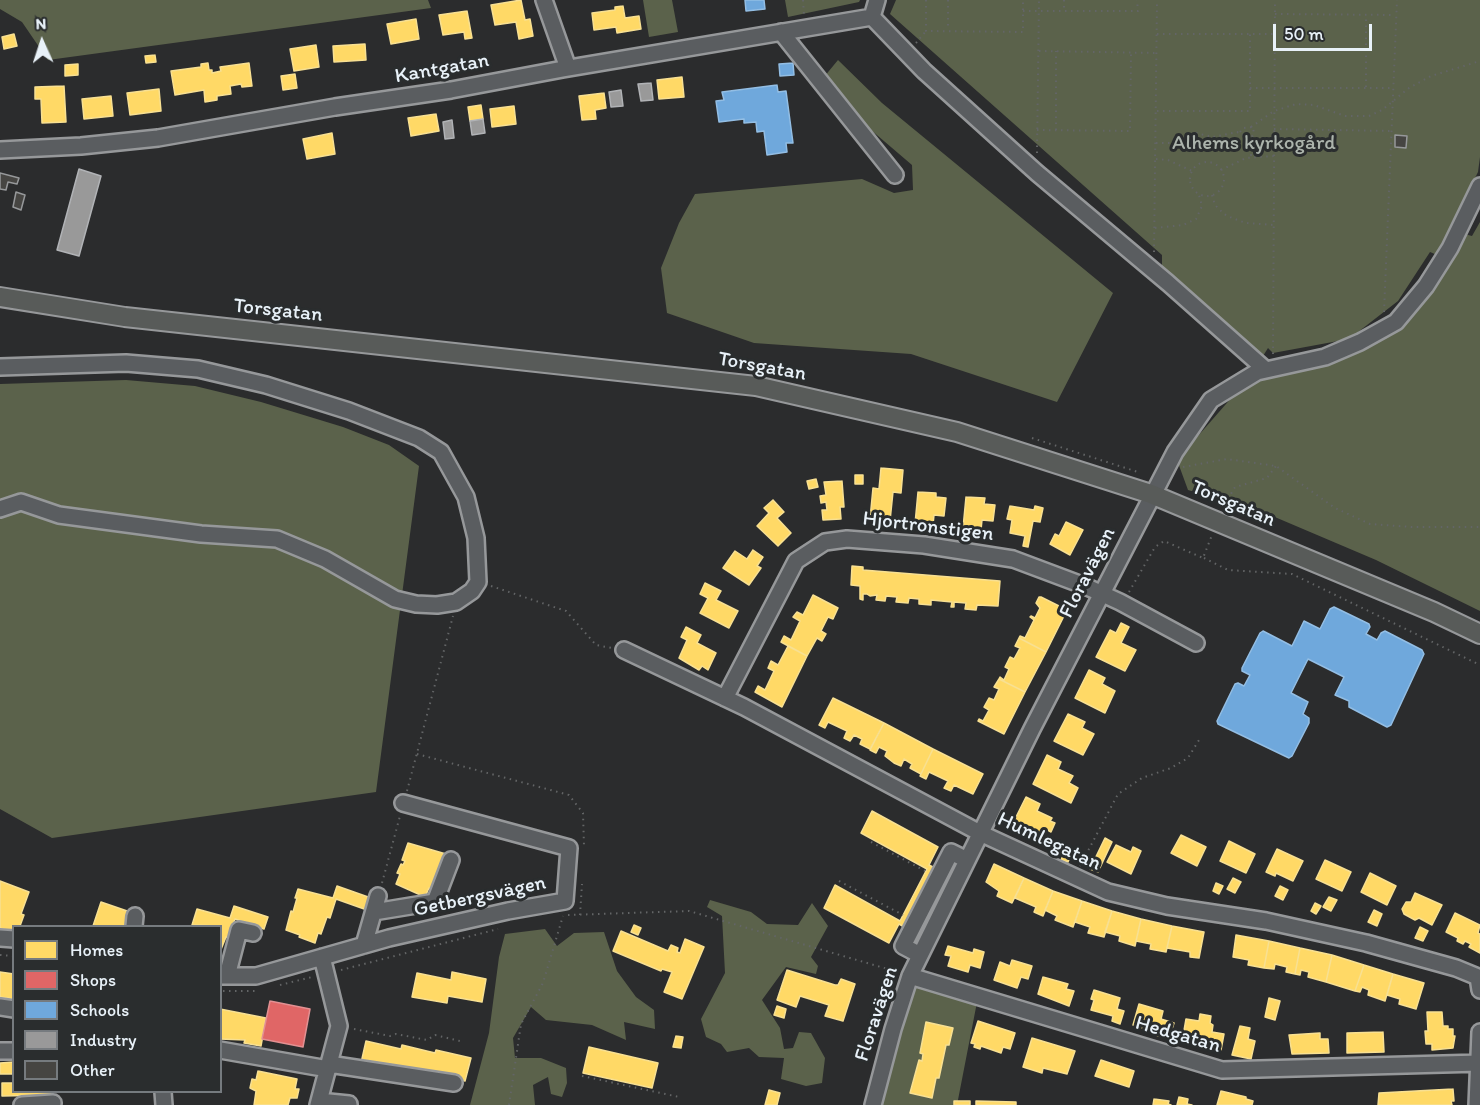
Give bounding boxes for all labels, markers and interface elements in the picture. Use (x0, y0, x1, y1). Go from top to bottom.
north arrow (12, 12, 72, 72)
scale bar (1276, 12, 1375, 50)
text: N (35, 14, 47, 33)
text: 50 m (1284, 23, 1324, 45)
street label: Kantgatan (393, 48, 491, 90)
park label: Alhems kyrkogård (1172, 131, 1336, 157)
street label: Torsgatan (232, 294, 324, 328)
street label: Torsgatan (716, 347, 808, 387)
street label: Torsgatan (1187, 475, 1279, 533)
street label: Hjortronstigen (861, 506, 995, 548)
street label: Floravägen (1054, 523, 1122, 623)
street label: Humlegatan (993, 807, 1105, 877)
street label: Getbergsvägen (412, 871, 548, 923)
legend (12, 925, 222, 1093)
text: Homes (70, 939, 123, 961)
street label: Floravägen (850, 963, 904, 1065)
text: Shops (70, 969, 116, 991)
text: Schools (70, 999, 129, 1021)
street label: Hedgatan (1132, 1011, 1224, 1059)
text: Industry (70, 1029, 137, 1051)
text: Other (70, 1059, 115, 1081)

